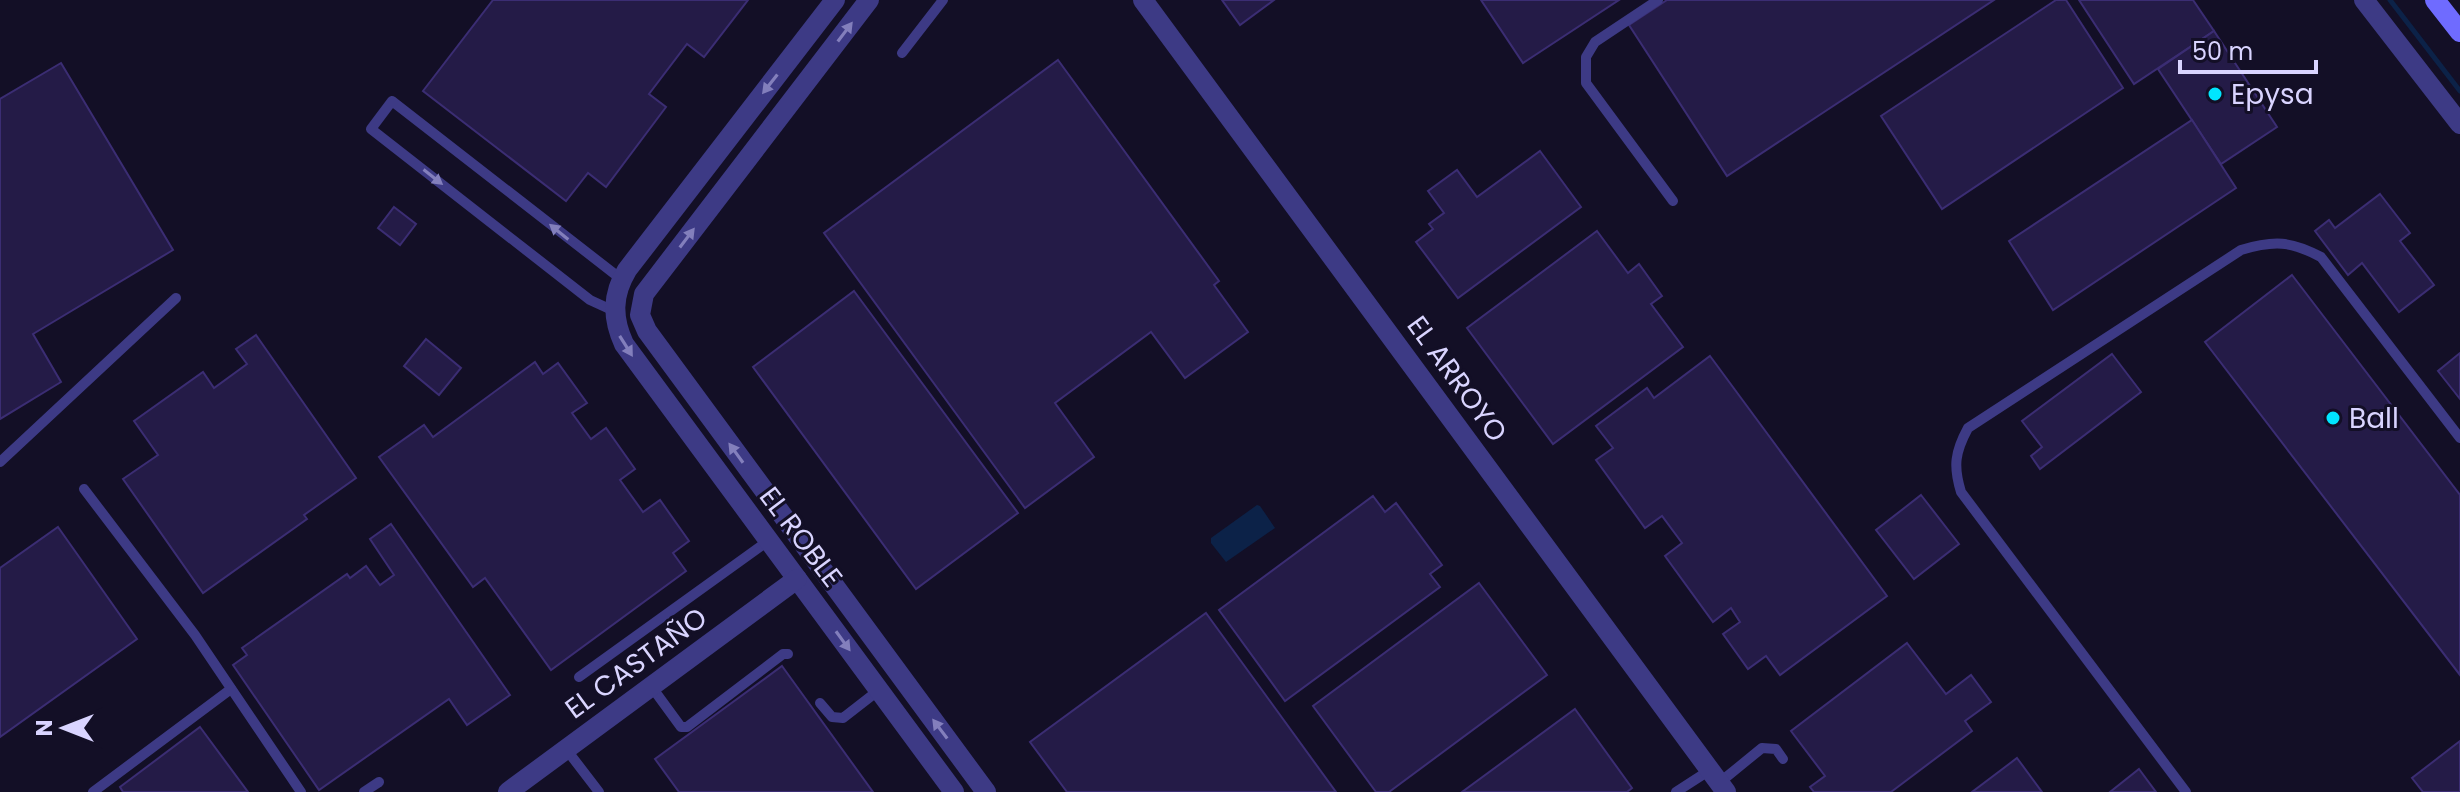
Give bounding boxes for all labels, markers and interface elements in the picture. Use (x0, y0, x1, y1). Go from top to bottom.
one-way arrow (837, 21, 853, 42)
scale bar (2180, 24, 2316, 74)
text: 50 m (2192, 35, 2253, 68)
one-way arrow (763, 74, 779, 94)
place label: Epysa (2231, 75, 2314, 114)
marker: Epysa (2206, 85, 2224, 103)
one-way arrow (423, 168, 443, 185)
one-way arrow (549, 224, 569, 241)
one-way arrow (679, 228, 695, 248)
street label: EL ARROYO (1398, 308, 1516, 450)
one-way arrow (619, 335, 633, 357)
place label: Ball (2349, 399, 2399, 438)
marker: Ball (2324, 409, 2342, 427)
one-way arrow (728, 442, 744, 463)
street label: EL ROBLE (750, 479, 852, 595)
street label: EL CASTAÑO (557, 598, 715, 728)
one-way arrow (835, 631, 850, 652)
north arrow (24, 688, 104, 768)
one-way arrow (933, 719, 948, 740)
text: N (29, 720, 60, 736)

